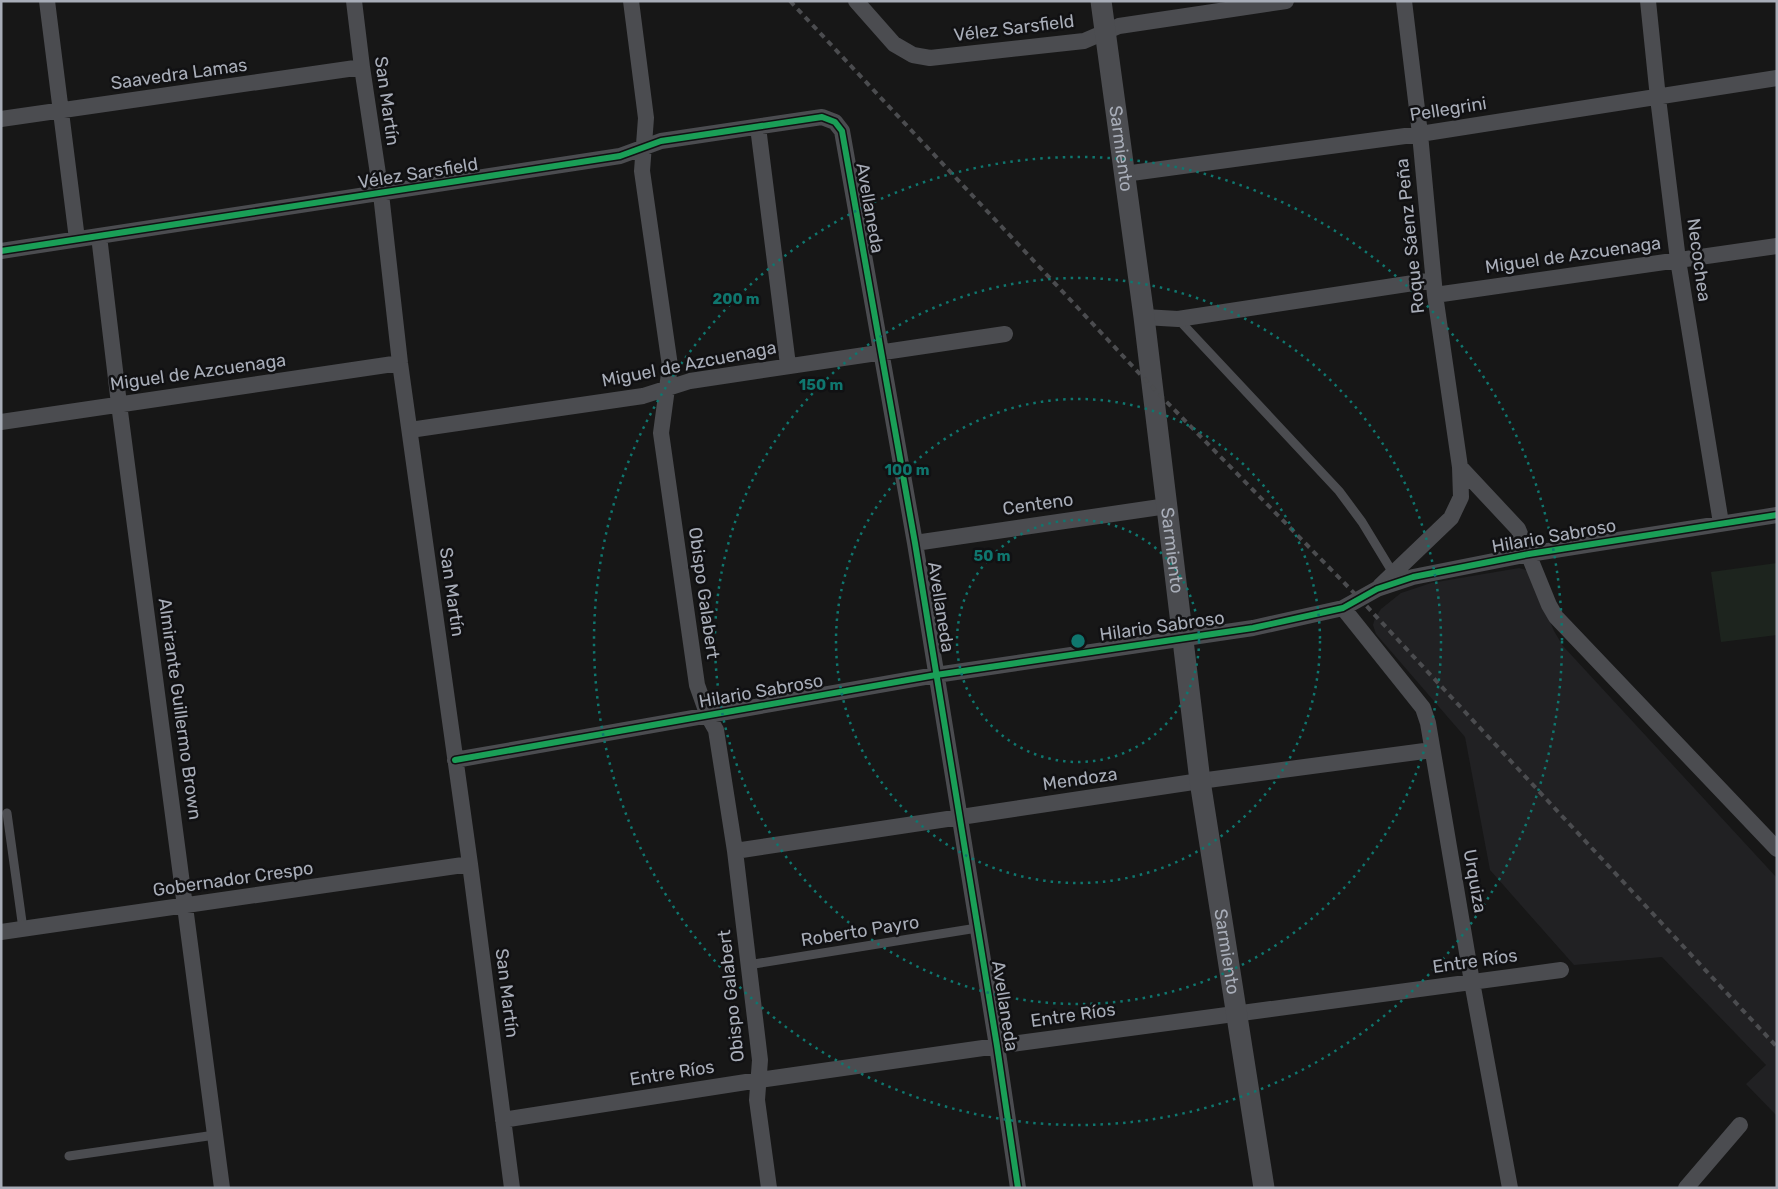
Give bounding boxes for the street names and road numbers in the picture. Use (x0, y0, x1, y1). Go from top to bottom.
street label: Vélez Sarsfield (953, 10, 1075, 46)
street label: Saavedra Lamas (109, 54, 249, 94)
street label: San Martín (370, 55, 404, 147)
street label: Pellegrini (1408, 92, 1488, 126)
street label: Sarmiento (1104, 104, 1138, 193)
street label: Vélez Sarsfield (356, 153, 480, 193)
street label: Roque Sáenz Peña (1391, 157, 1429, 315)
street label: Avellaneda (851, 161, 889, 255)
street label: Necochea (1682, 217, 1716, 303)
street label: Miguel de Azcuenaga (1484, 232, 1662, 278)
street label: Miguel de Azcuenaga (600, 336, 778, 392)
street label: Miguel de Azcuenaga (109, 349, 287, 395)
street label: Centeno (1001, 488, 1075, 520)
street label: Sarmiento (1156, 506, 1188, 595)
street label: Hilario Sabroso (1490, 514, 1618, 558)
street label: Obispo Galabert (684, 526, 724, 660)
street label: San Martín (435, 546, 469, 638)
street label: Avellaneda (923, 560, 959, 654)
street label: Almirante Guillermo Brown (154, 597, 206, 821)
street label: Hilario Sabroso (1098, 606, 1226, 646)
street label: Hilario Sabroso (697, 669, 825, 713)
street label: Mendoza (1041, 763, 1119, 795)
street label: Urquiza (1459, 847, 1491, 915)
street label: Gobernador Crespo (151, 857, 315, 901)
street label: Sarmiento (1209, 907, 1244, 996)
street label: Roberto Payro (799, 911, 921, 951)
street label: Obispo Galabert (713, 929, 749, 1063)
street label: Entre Ríos (1431, 944, 1519, 978)
street label: San Martín (491, 947, 523, 1039)
street label: Avellaneda (987, 959, 1023, 1053)
street label: Entre Ríos (1029, 998, 1117, 1032)
street label: Entre Ríos (628, 1055, 716, 1091)

